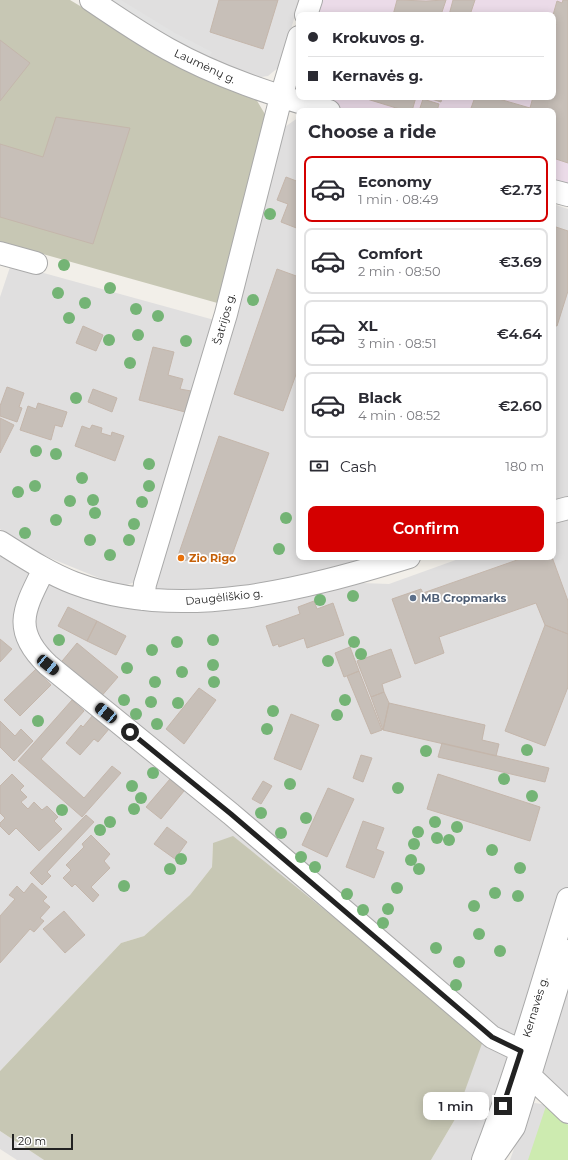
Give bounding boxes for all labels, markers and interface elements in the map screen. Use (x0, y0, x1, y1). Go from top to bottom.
text: Krokuvos g. (332, 28, 424, 47)
street label: Laumėnų g. (172, 46, 238, 86)
text: Kernavės g. (332, 66, 423, 85)
text: Choose a ride (308, 121, 436, 143)
icon: car (310, 171, 346, 207)
text: Economy (358, 172, 431, 191)
text: €2.73 (500, 180, 542, 199)
text: 1 min · 08:49 (358, 191, 438, 207)
icon: car (310, 243, 346, 279)
text: Comfort (358, 244, 423, 263)
text: €3.69 (499, 252, 542, 271)
text: 2 min · 08:50 (358, 263, 441, 279)
street label: Šatrijos g. (210, 292, 238, 346)
icon: car (310, 315, 346, 351)
text: XL (358, 316, 377, 335)
text: €4.64 (497, 324, 542, 343)
text: 3 min · 08:51 (358, 335, 437, 351)
icon: car (310, 387, 346, 423)
text: Black (358, 388, 402, 407)
text: €2.60 (498, 396, 542, 415)
text: 4 min · 08:52 (358, 407, 441, 423)
icon: cash (308, 455, 330, 477)
text: Cash (340, 457, 377, 476)
text: 180 m (505, 458, 544, 474)
button: Confirm (308, 506, 544, 552)
place label: Zio Rigo (189, 551, 236, 565)
marker: Zio Rigo (176, 553, 186, 563)
street label: Daugėliškio g. (185, 586, 263, 608)
place label: MB Cropmarks (421, 591, 506, 605)
marker: MB Cropmarks (408, 593, 418, 603)
car (35, 653, 61, 677)
car (93, 701, 119, 725)
route start (121, 723, 139, 741)
street label: Kernavės g. (519, 975, 551, 1039)
callout: 1 min (423, 1092, 489, 1120)
route end (494, 1097, 512, 1115)
text: 1 min (439, 1098, 473, 1114)
scale bar (12, 1132, 73, 1151)
text: 20 m (18, 1134, 46, 1148)

